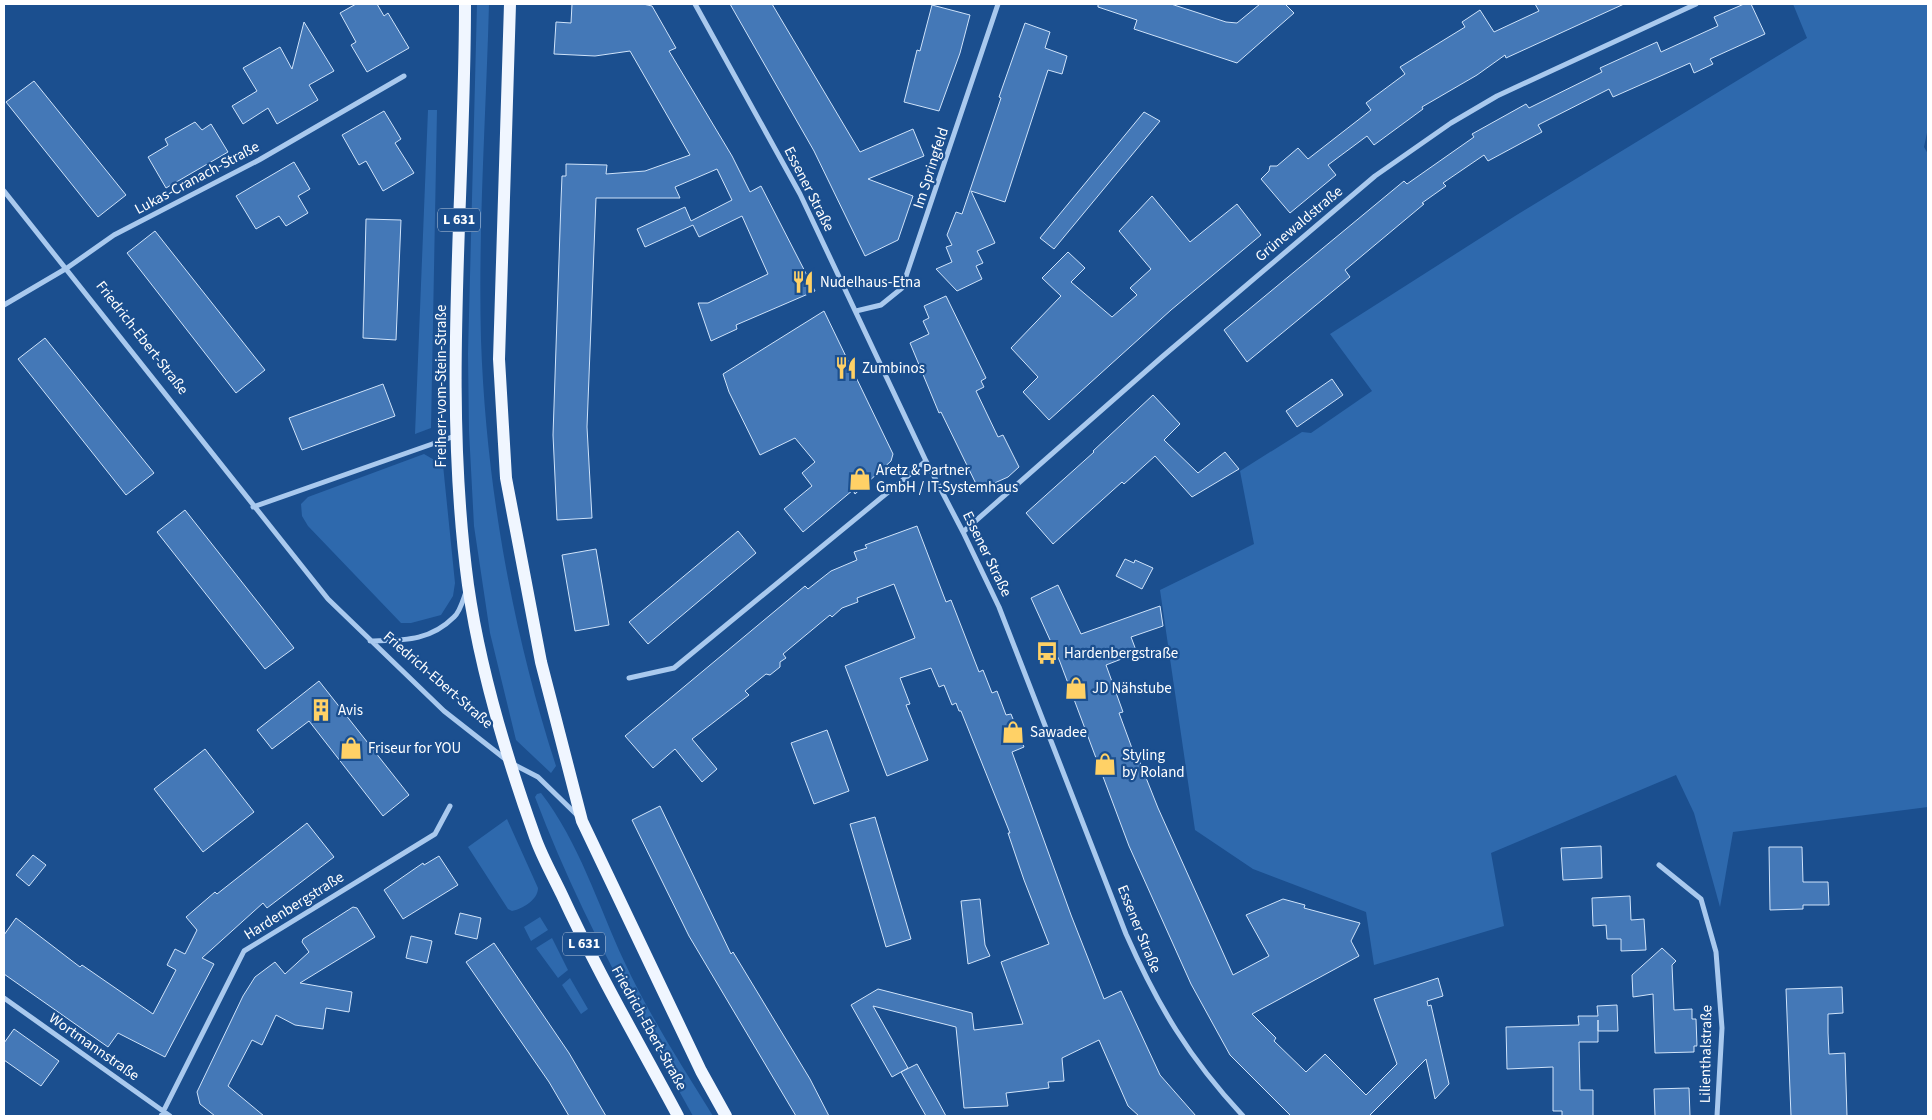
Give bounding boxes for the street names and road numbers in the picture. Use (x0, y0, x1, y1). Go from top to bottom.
street label: Im Springfeld (908, 125, 954, 211)
street label: Lukas-Cranach-Straße (131, 136, 263, 220)
street label: Essener Straße (779, 143, 839, 235)
street label: Grünewaldstraße (1251, 181, 1347, 267)
road number: L 631 (438, 208, 480, 232)
street label: Friedrich-Ebert-Straße (91, 277, 193, 399)
street label: Freiherr-vom-Stein-Straße (431, 305, 452, 467)
street label: Essener Straße (957, 508, 1017, 600)
street label: Friedrich-Ebert-Straße (378, 626, 498, 734)
street label: Hardenbergstraße (240, 867, 348, 945)
street label: Essener Straße (1112, 882, 1166, 976)
road number: L 631 (563, 932, 605, 956)
street label: Friedrich-Ebert-Straße (606, 962, 692, 1094)
street label: Lilienthalstraße (1695, 1005, 1717, 1103)
street label: Wortmannstraße (44, 1008, 144, 1086)

